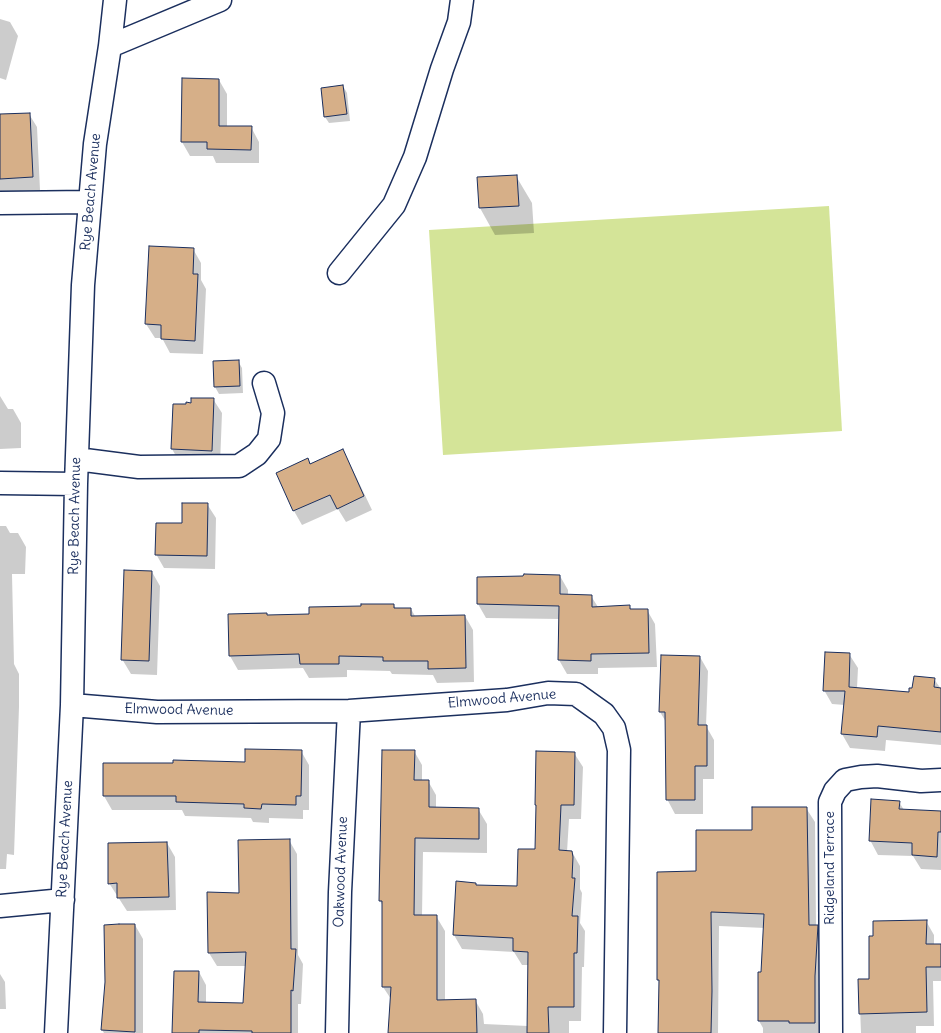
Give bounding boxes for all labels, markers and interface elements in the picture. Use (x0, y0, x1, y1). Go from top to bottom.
street label: Rye Beach Avenue (78, 133, 104, 251)
street label: Rye Beach Avenue (66, 457, 84, 575)
street label: Elmwood Avenue (447, 686, 557, 712)
street label: Elmwood Avenue (124, 701, 234, 719)
street label: Rye Beach Avenue (54, 780, 76, 898)
street label: Ridgeland Terrace (822, 811, 838, 925)
street label: Oakwood Avenue (331, 816, 351, 928)

